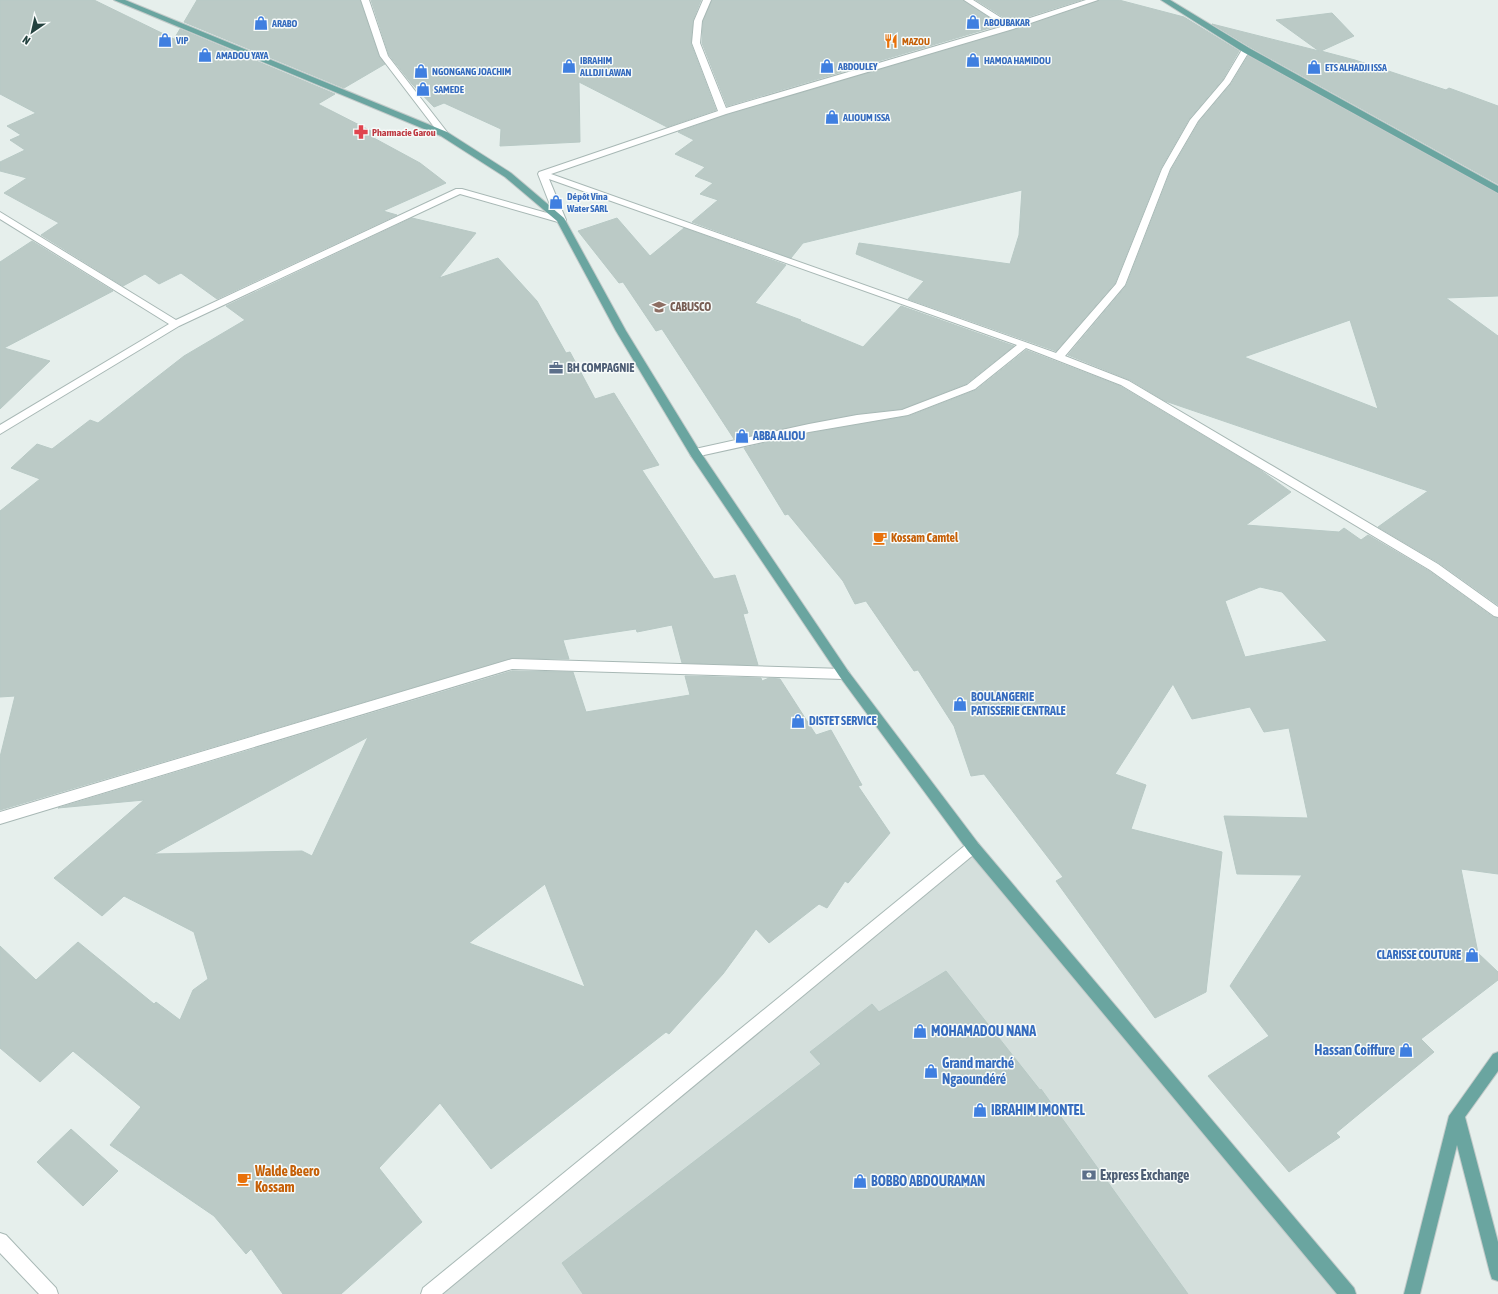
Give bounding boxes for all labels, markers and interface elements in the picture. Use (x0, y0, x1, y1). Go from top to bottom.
north arrow (12, 12, 52, 52)
shop icon: ABOUBAKAR (965, 14, 981, 30)
shop icon: ARABO (253, 15, 269, 31)
place label: ABOUBAKAR (983, 17, 1030, 28)
place label: ARABO (271, 18, 298, 29)
shop icon: VIP (157, 32, 173, 48)
text: N (20, 33, 32, 47)
restaurant icon: MAZOU (883, 33, 899, 49)
place label: VIP (175, 35, 188, 46)
place label: MAZOU (902, 36, 930, 47)
shop icon: AMADOU YAYA (197, 47, 213, 63)
place label: AMADOU YAYA (215, 50, 269, 61)
shop icon: HAMOA HAMIDOU (965, 52, 981, 68)
place label: IBRAHIM ALLDJI LAWAN (579, 55, 632, 78)
place label: HAMOA HAMIDOU (984, 55, 1051, 66)
shop icon: IBRAHIM ALLDJI LAWAN (561, 58, 577, 74)
shop icon: ABDOULEY (819, 58, 835, 74)
shop icon: ETS ALHADJI ISSA (1306, 59, 1322, 75)
place label: ABDOULEY (837, 61, 878, 72)
place label: ETS ALHADJI ISSA (1325, 62, 1387, 73)
shop icon: NGONGANG JOACHIM (413, 63, 429, 79)
place label: NGONGANG JOACHIM (432, 66, 512, 77)
shop icon: SAMEDE (415, 81, 431, 97)
place label: SAMEDE (434, 84, 465, 95)
shop icon: ALIOUM ISSA (824, 109, 840, 125)
place label: ALIOUM ISSA (842, 112, 890, 123)
pharmacy icon: Pharmacie Garou (353, 124, 369, 140)
place label: Pharmacie Garou (372, 127, 436, 138)
place label: Dépôt Vina Water SARL (566, 191, 608, 214)
shop icon: Dépôt Vina Water SARL (548, 194, 564, 210)
school or university icon: CABUSCO (651, 299, 667, 315)
place label: CABUSCO (670, 300, 711, 314)
office icon: BH COMPAGNIE (548, 360, 564, 376)
place label: BH COMPAGNIE (567, 361, 634, 375)
shop icon: ABBA ALIOU (734, 428, 750, 444)
place label: ABBA ALIOU (752, 429, 805, 443)
cafe icon: Kossam Camtel (872, 530, 888, 546)
place label: Kossam Camtel (891, 531, 959, 545)
place label: BOULANGERIE PATISSERIE CENTRALE (971, 690, 1066, 718)
shop icon: BOULANGERIE PATISSERIE CENTRALE (952, 696, 968, 712)
shop icon: DISTET SERVICE (790, 713, 806, 729)
place label: DISTET SERVICE (809, 714, 877, 728)
shop icon: CLARISSE COUTURE (1464, 947, 1480, 963)
place label: CLARISSE COUTURE (1376, 948, 1461, 962)
shop icon: MOHAMADOU NANA (912, 1023, 928, 1039)
place label: MOHAMADOU NANA (931, 1023, 1036, 1039)
place label: Hassan Coiffure (1314, 1042, 1395, 1058)
shop icon: Hassan Coiffure (1398, 1042, 1414, 1058)
place label: Grand marché Ngaoundéré (942, 1055, 1014, 1087)
shop icon: Grand marché Ngaoundéré (923, 1063, 939, 1079)
shop icon: IBRAHIM IMONTEL (972, 1102, 988, 1118)
place label: IBRAHIM IMONTEL (991, 1102, 1086, 1118)
place label: Walde Beero Kossam (254, 1163, 320, 1195)
bank icon: Express Exchange (1081, 1167, 1097, 1183)
place label: Express Exchange (1100, 1167, 1189, 1183)
cafe icon: Walde Beero Kossam (236, 1171, 252, 1187)
shop icon: BOBBO ABDOURAMAN (852, 1173, 868, 1189)
place label: BOBBO ABDOURAMAN (871, 1173, 985, 1189)

